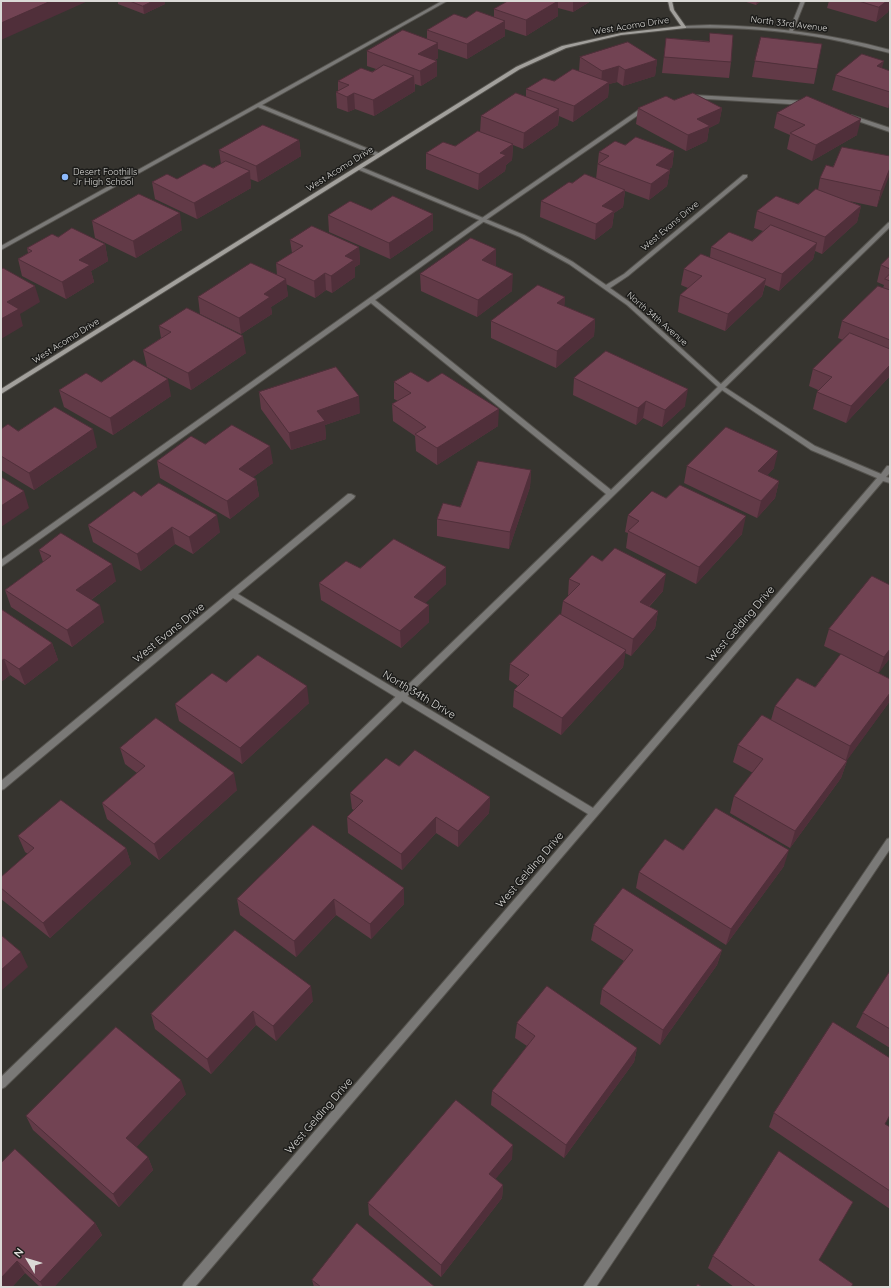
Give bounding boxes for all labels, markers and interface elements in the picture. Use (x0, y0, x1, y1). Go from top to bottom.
street label: North 33rd Avenue (750, 14, 828, 34)
street label: West Acoma Drive (592, 15, 670, 37)
street label: West Acoma Drive (304, 144, 376, 194)
place label: Desert Foothills Jr High School (73, 167, 137, 188)
marker: Desert Foothills Jr High School (60, 172, 70, 182)
street label: West Evans Drive (639, 199, 701, 253)
street label: North 34th Avenue (624, 290, 690, 348)
street label: West Acoma Drive (30, 316, 102, 366)
street label: West Gelding Drive (704, 583, 778, 665)
street label: West Evans Drive (131, 600, 207, 666)
street label: North 34th Drive (380, 668, 458, 722)
street label: West Gelding Drive (493, 829, 567, 911)
street label: West Gelding Drive (282, 1075, 356, 1157)
north arrow (8, 1240, 48, 1280)
text: N (11, 1245, 27, 1260)

